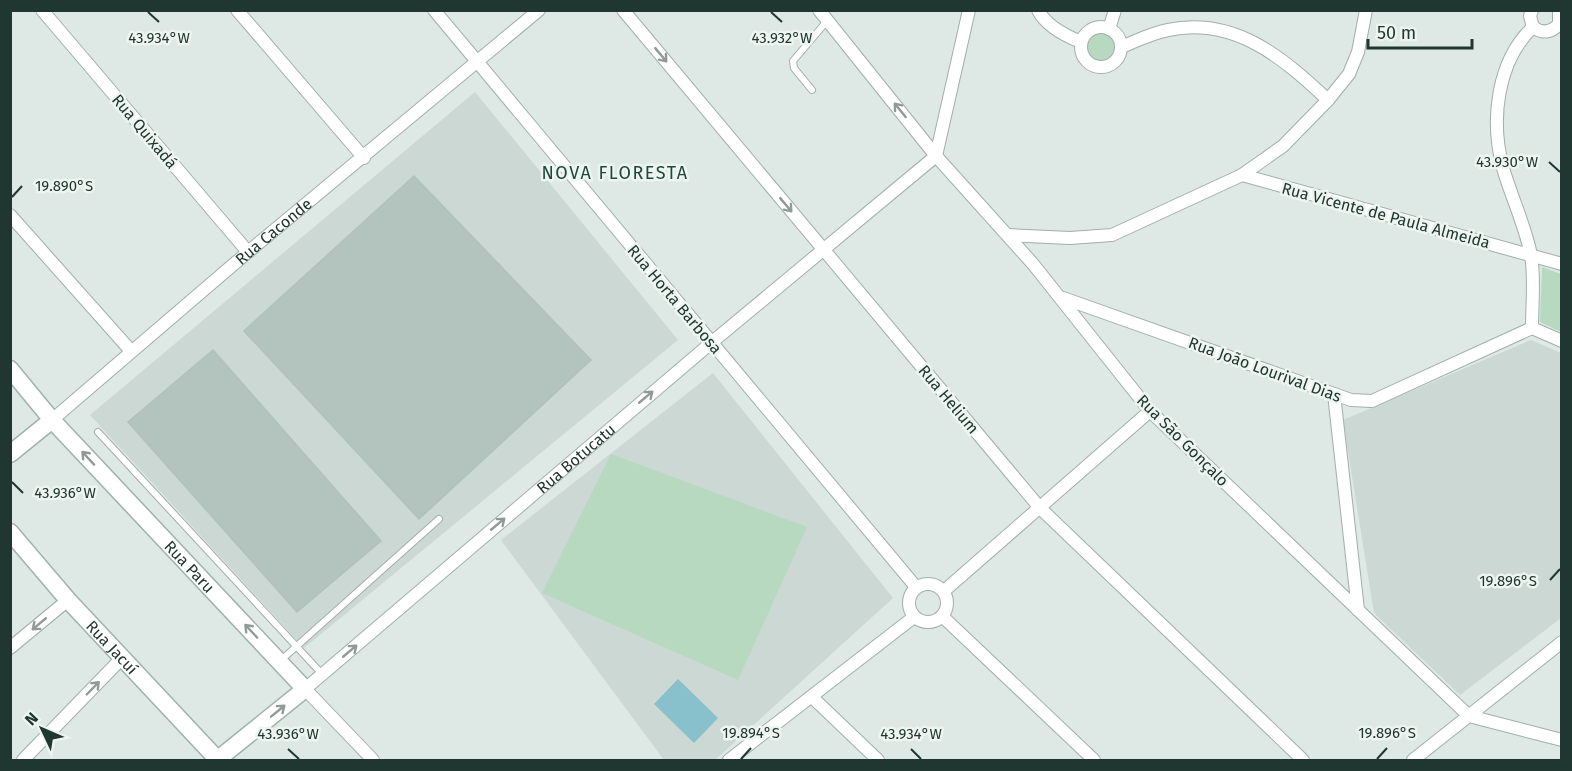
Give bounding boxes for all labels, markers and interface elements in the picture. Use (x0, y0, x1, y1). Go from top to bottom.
scale bar (1368, 12, 1472, 50)
text: 50 m (1377, 22, 1416, 44)
text: 43.934°W (128, 29, 190, 47)
text: 43.932°W (751, 29, 813, 47)
one-way arrow (654, 47, 668, 62)
street label: Rua Quixadá (108, 90, 181, 172)
one-way arrow (893, 102, 906, 118)
text: 43.930°W (1476, 153, 1539, 171)
district label: NOVA FLORESTA (542, 162, 688, 184)
text: 19.890°S (35, 177, 93, 195)
street label: Rua Vicente de Paula Almeida (1280, 179, 1492, 252)
street label: Rua Caconde (231, 194, 316, 269)
one-way arrow (780, 196, 793, 212)
street label: Rua Horta Barbosa (623, 241, 726, 358)
street label: Rua João Lourival Dias (1186, 333, 1344, 406)
street label: Rua Helium (914, 361, 983, 438)
one-way arrow (638, 391, 654, 404)
street label: Rua São Gonçalo (1132, 391, 1232, 491)
street label: Rua Botucatu (533, 420, 619, 498)
one-way arrow (81, 451, 95, 466)
text: 43.936°W (34, 484, 96, 502)
one-way arrow (490, 517, 505, 531)
street label: Rua Paru (160, 537, 218, 597)
text: 19.896°S (1479, 572, 1537, 590)
street label: Rua Jacuí (82, 617, 142, 679)
one-way arrow (31, 618, 47, 631)
one-way arrow (244, 623, 258, 638)
one-way arrow (342, 644, 358, 657)
one-way arrow (86, 681, 100, 696)
north arrow (12, 699, 72, 759)
one-way arrow (269, 705, 285, 718)
text: N (21, 709, 42, 729)
text: 19.894°S (722, 724, 780, 742)
text: 19.896°S (1358, 724, 1416, 742)
text: 43.936°W (257, 725, 319, 743)
text: 43.934°W (880, 725, 942, 743)

